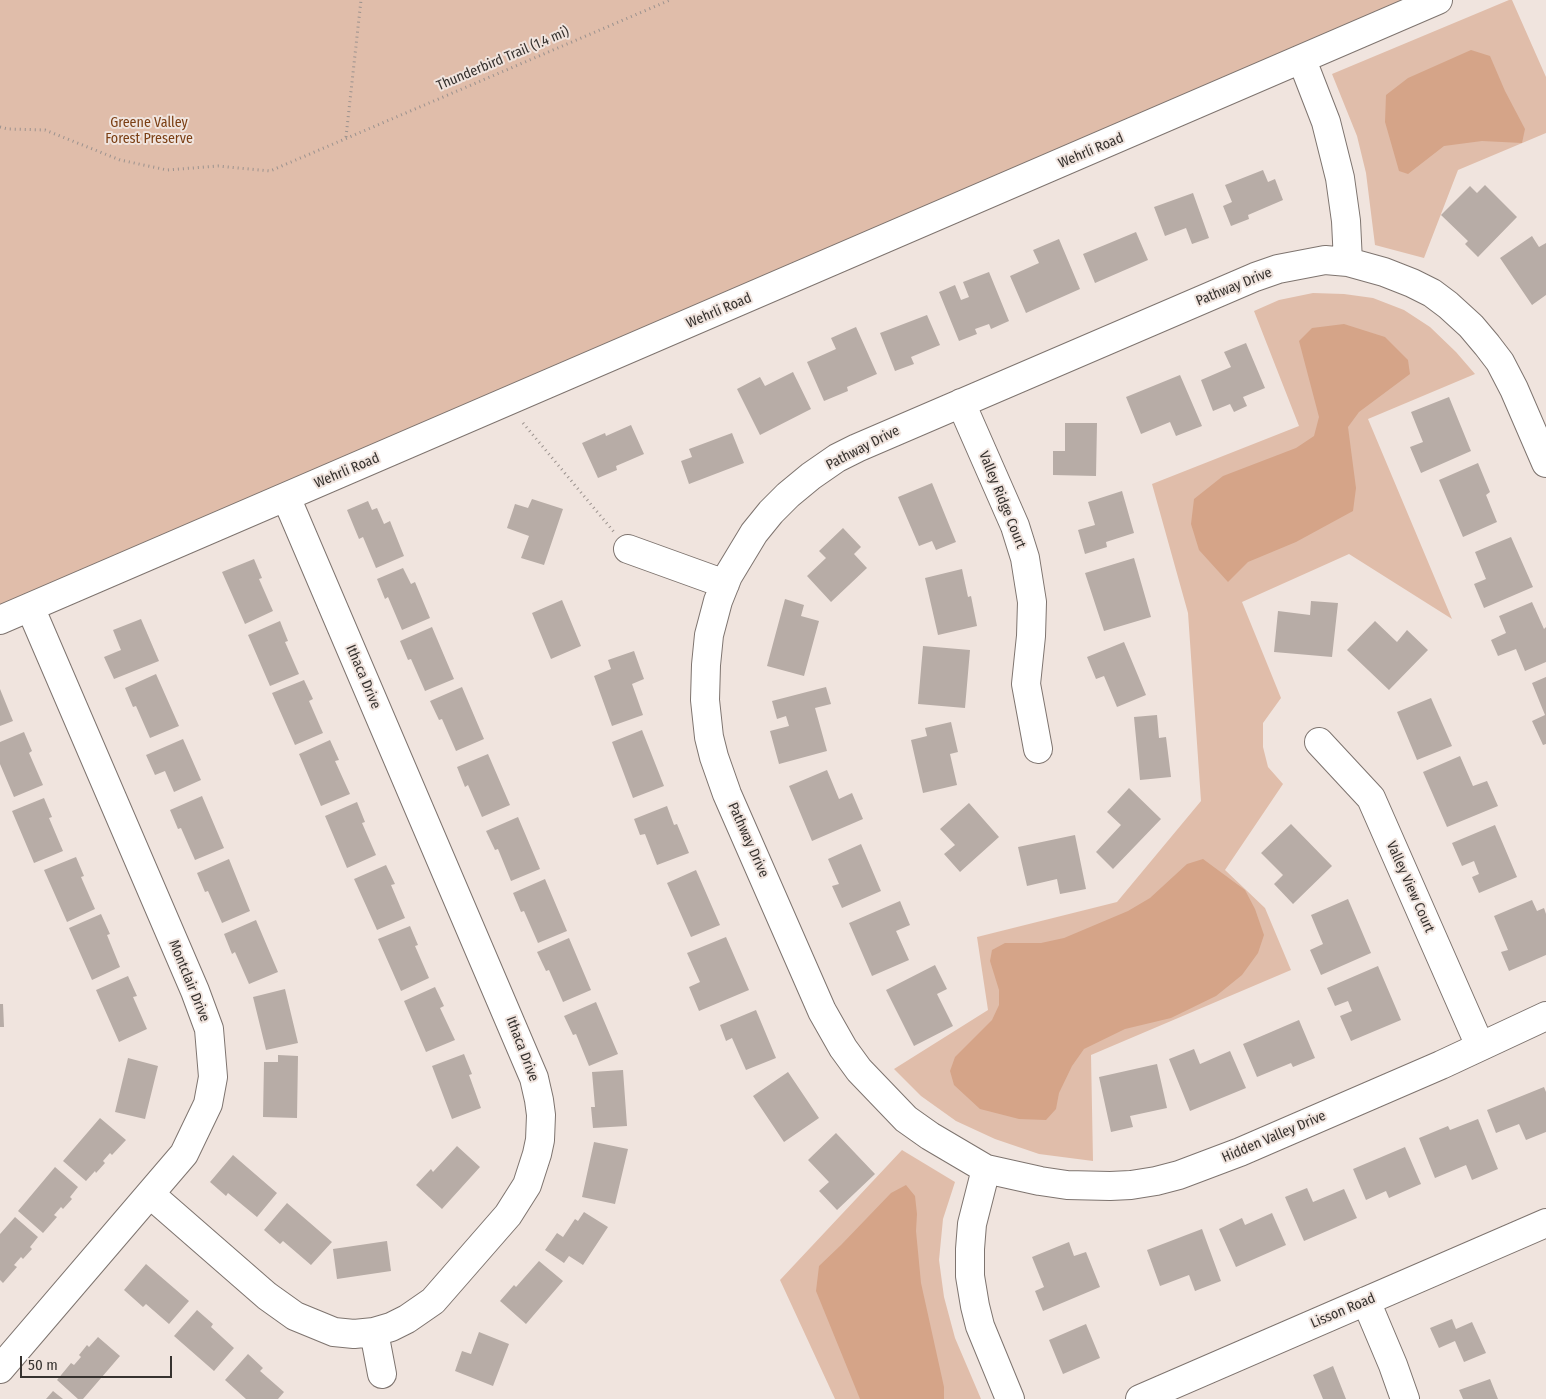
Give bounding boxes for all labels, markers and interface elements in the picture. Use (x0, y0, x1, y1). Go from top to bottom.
street label: Thunderbird Trail (1.4 mi) (434, 23, 572, 95)
park label: Greene Valley Forest Preserve (105, 115, 193, 148)
street label: Wehrli Road (1056, 130, 1126, 172)
street label: Pathway Drive (1194, 264, 1274, 310)
street label: Wehrli Road (684, 290, 754, 332)
street label: Pathway Drive (823, 422, 903, 474)
street label: Valley Ridge Court (975, 449, 1029, 551)
street label: Wehrli Road (312, 450, 382, 492)
street label: Ithaca Drive (342, 642, 384, 712)
street label: Pathway Drive (724, 800, 772, 880)
street label: Valley View Court (1382, 839, 1438, 935)
street label: Montclair Drive (165, 938, 213, 1024)
street label: Ithaca Drive (502, 1014, 542, 1084)
street label: Hidden Valley Drive (1220, 1108, 1328, 1166)
street label: Lisson Road (1308, 1290, 1378, 1332)
scale bar (22, 1346, 175, 1378)
text: 50 m (28, 1356, 58, 1374)

